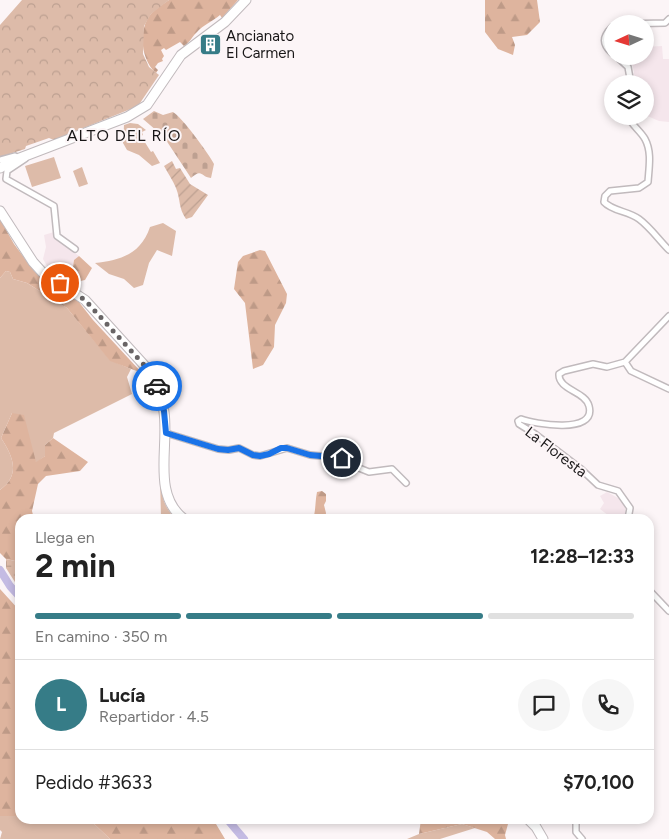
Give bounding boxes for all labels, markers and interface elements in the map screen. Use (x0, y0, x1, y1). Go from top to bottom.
north arrow (604, 15, 654, 65)
map controls (604, 15, 654, 125)
place label: Ancianato El Carmen (226, 27, 295, 62)
building icon: Ancianato El Carmen (198, 33, 222, 57)
button: layers (604, 75, 654, 125)
district label: ALTO DEL RÍO (67, 126, 181, 145)
pin (39, 262, 81, 304)
icon: bag (46, 269, 74, 297)
courier (132, 361, 182, 411)
icon: car (143, 372, 171, 400)
street label: La Floresta (521, 423, 591, 481)
pin (321, 437, 363, 479)
icon: home (328, 444, 356, 472)
text: Llega en (35, 528, 95, 547)
text: 12:28–12:33 (530, 545, 634, 568)
text: 2 min (35, 547, 116, 585)
text: En camino · 350 m (35, 627, 167, 646)
button: chat (518, 679, 570, 731)
button: phone (582, 679, 634, 731)
text: Lucía (99, 684, 145, 707)
text: L (56, 693, 66, 716)
text: Repartidor · 4.5 (99, 707, 209, 726)
text: Pedido #3633 (35, 771, 152, 794)
text: $70,100 (563, 771, 634, 794)

